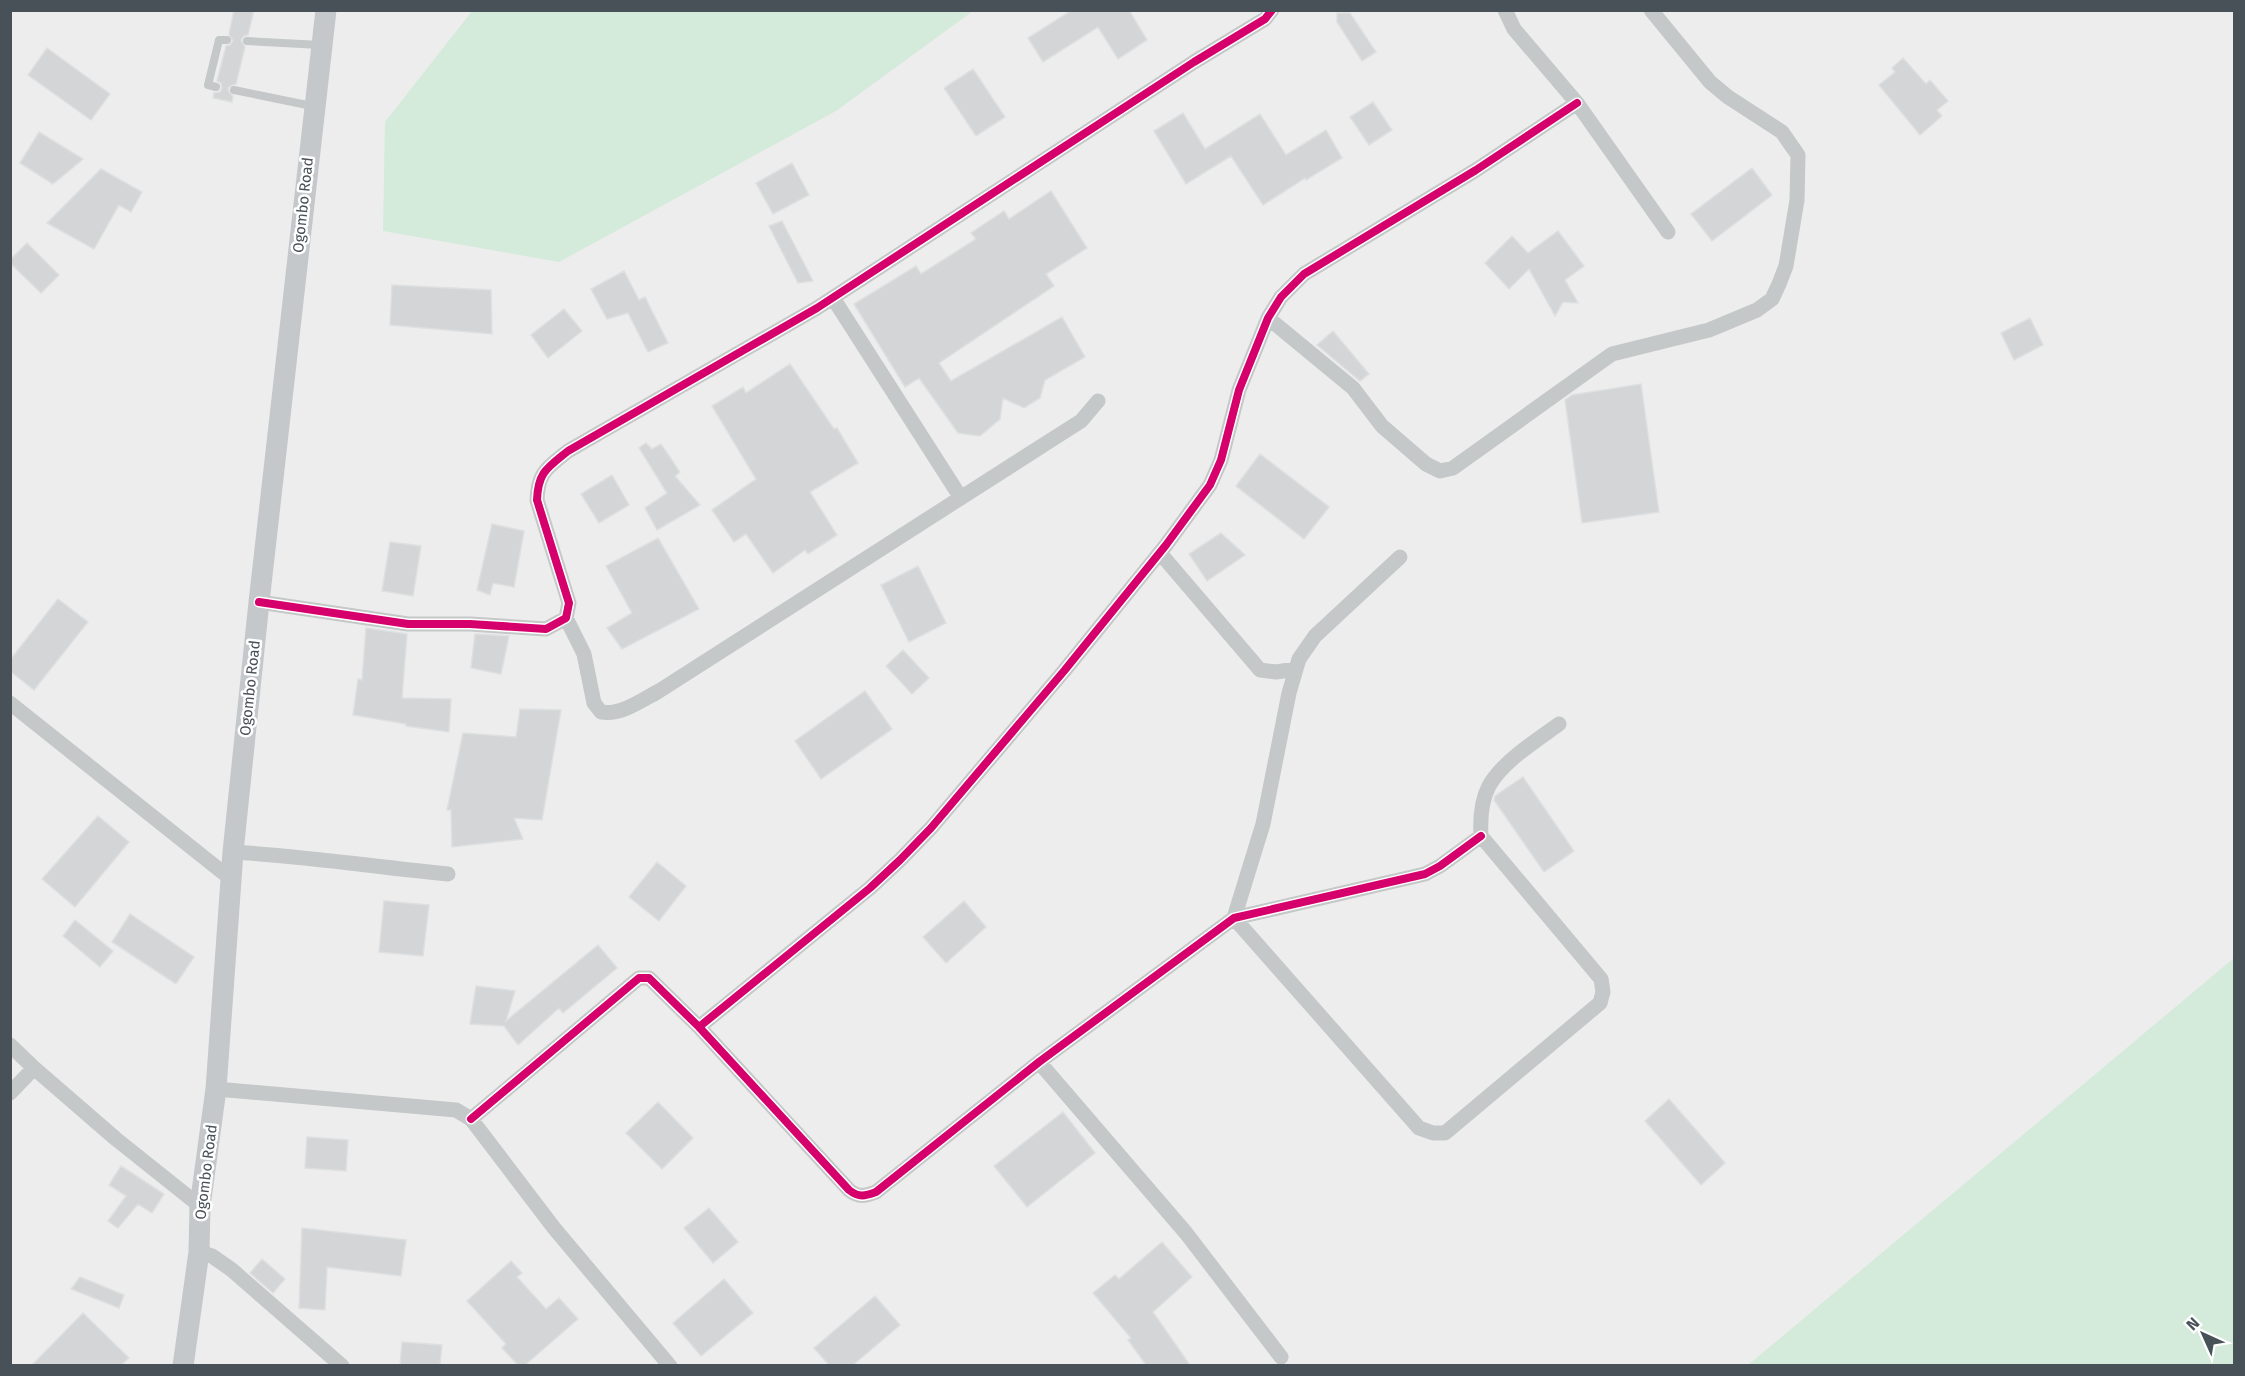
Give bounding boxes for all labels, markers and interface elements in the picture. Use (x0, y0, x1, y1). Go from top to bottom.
street label: Ogombo Road (289, 156, 317, 254)
street label: Ogombo Road (236, 639, 264, 737)
street label: Ogombo Road (191, 1123, 221, 1221)
north arrow (2173, 1304, 2233, 1364)
text: N (2182, 1313, 2203, 1334)

